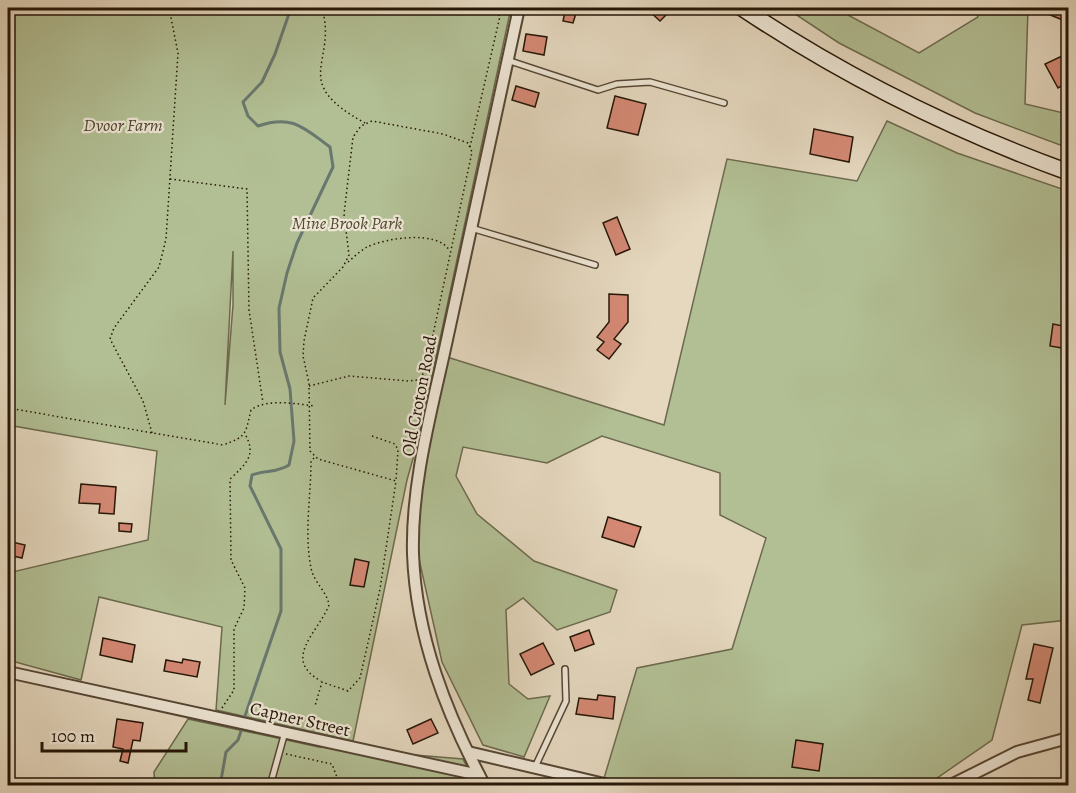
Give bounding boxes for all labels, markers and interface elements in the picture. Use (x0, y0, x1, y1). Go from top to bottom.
park label: Dvoor Farm (83, 113, 163, 137)
park label: Mine Brook Park (292, 211, 402, 235)
street label: Old Croton Road (396, 333, 443, 458)
street label: Capner Street (248, 696, 352, 742)
scale bar (42, 715, 186, 753)
text: 100 m (51, 724, 95, 748)

